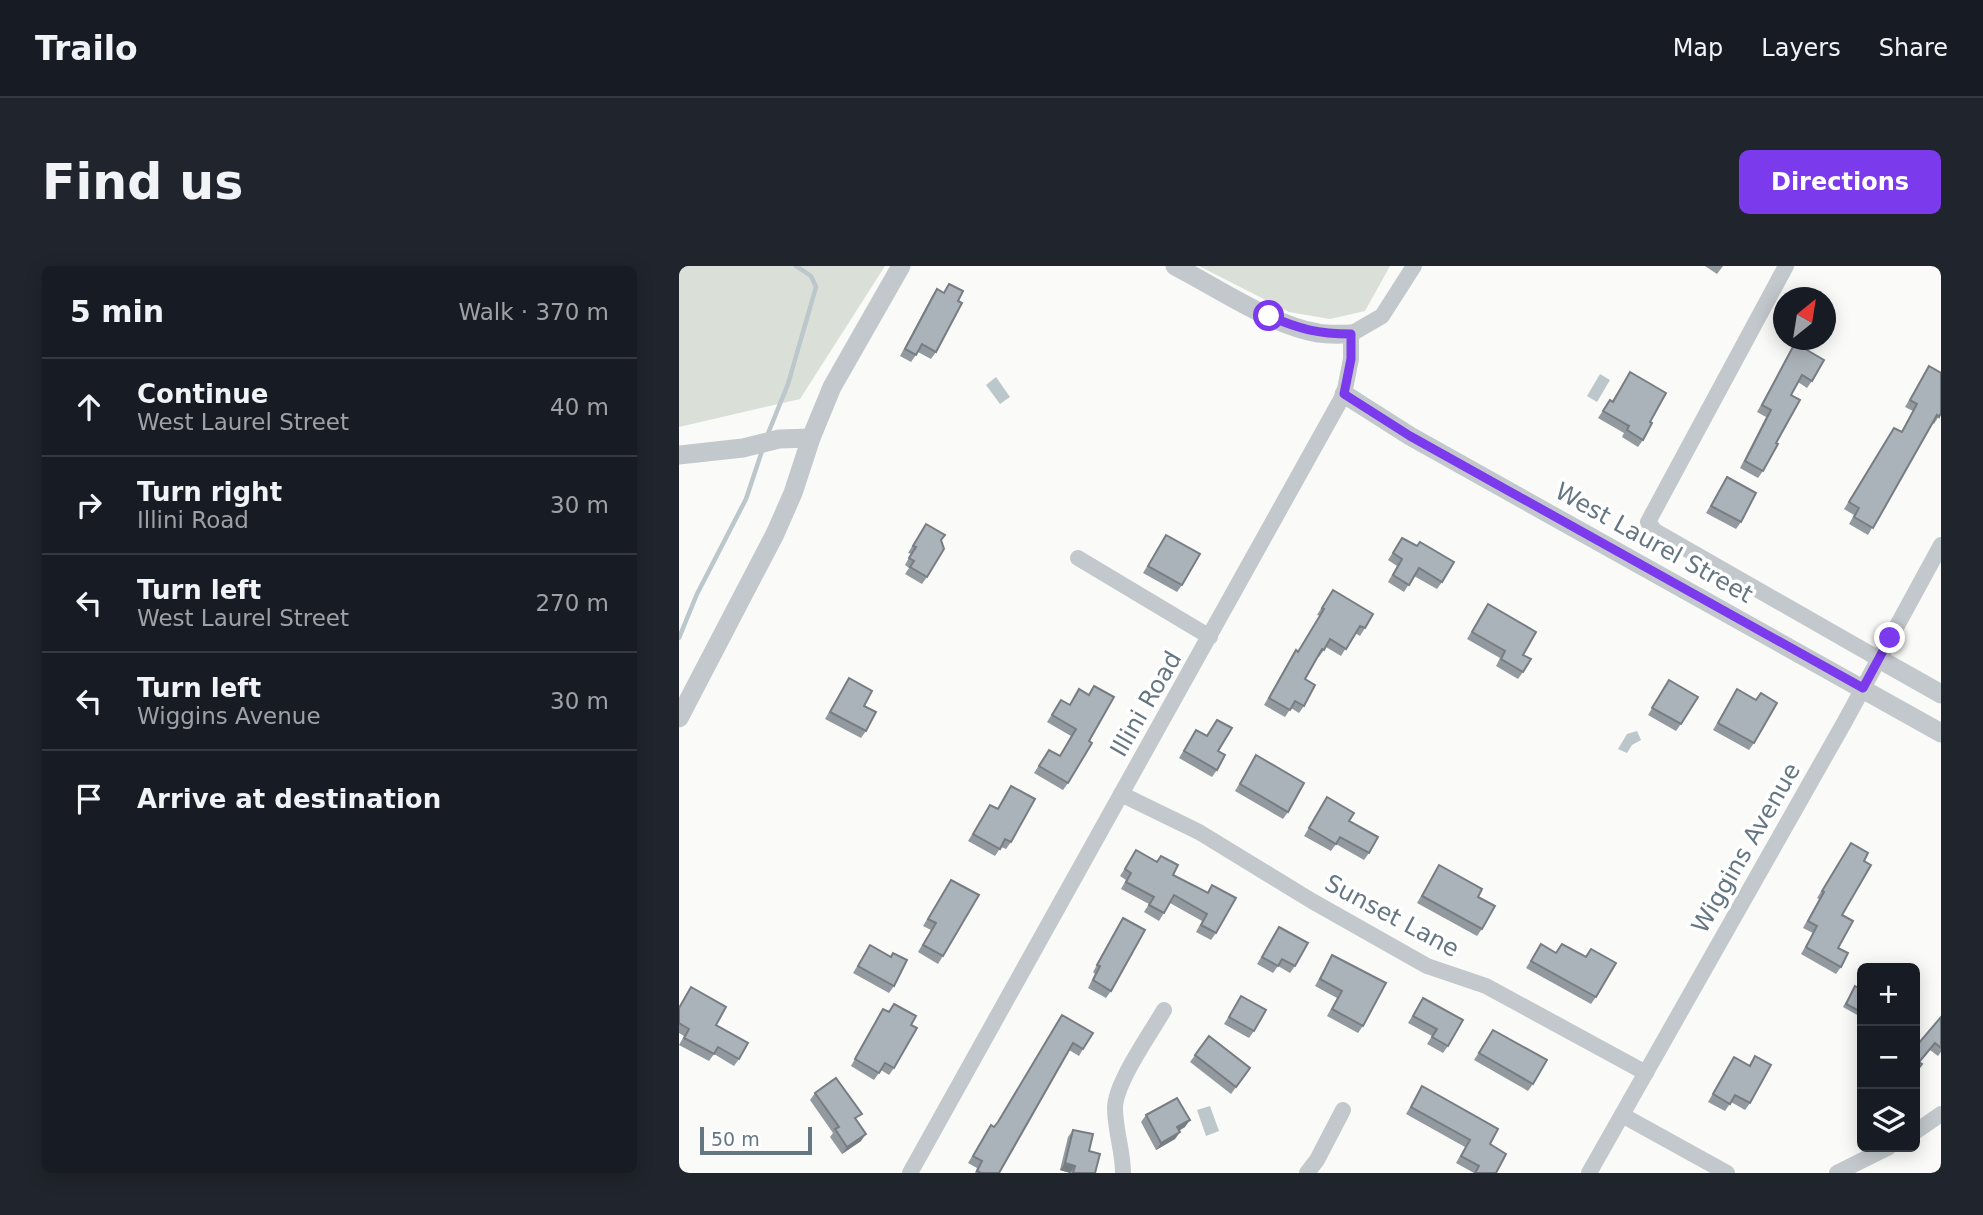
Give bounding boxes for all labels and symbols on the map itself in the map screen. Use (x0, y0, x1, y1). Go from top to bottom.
north arrow (1773, 287, 1836, 350)
route start (1253, 300, 1284, 331)
street label: West Laurel Street (1550, 477, 1758, 609)
route end (1874, 622, 1905, 653)
street label: Illini Road (1105, 646, 1187, 762)
street label: Wiggins Avenue (1686, 758, 1806, 938)
street label: Sunset Lane (1320, 869, 1464, 963)
scale bar (700, 1124, 812, 1156)

